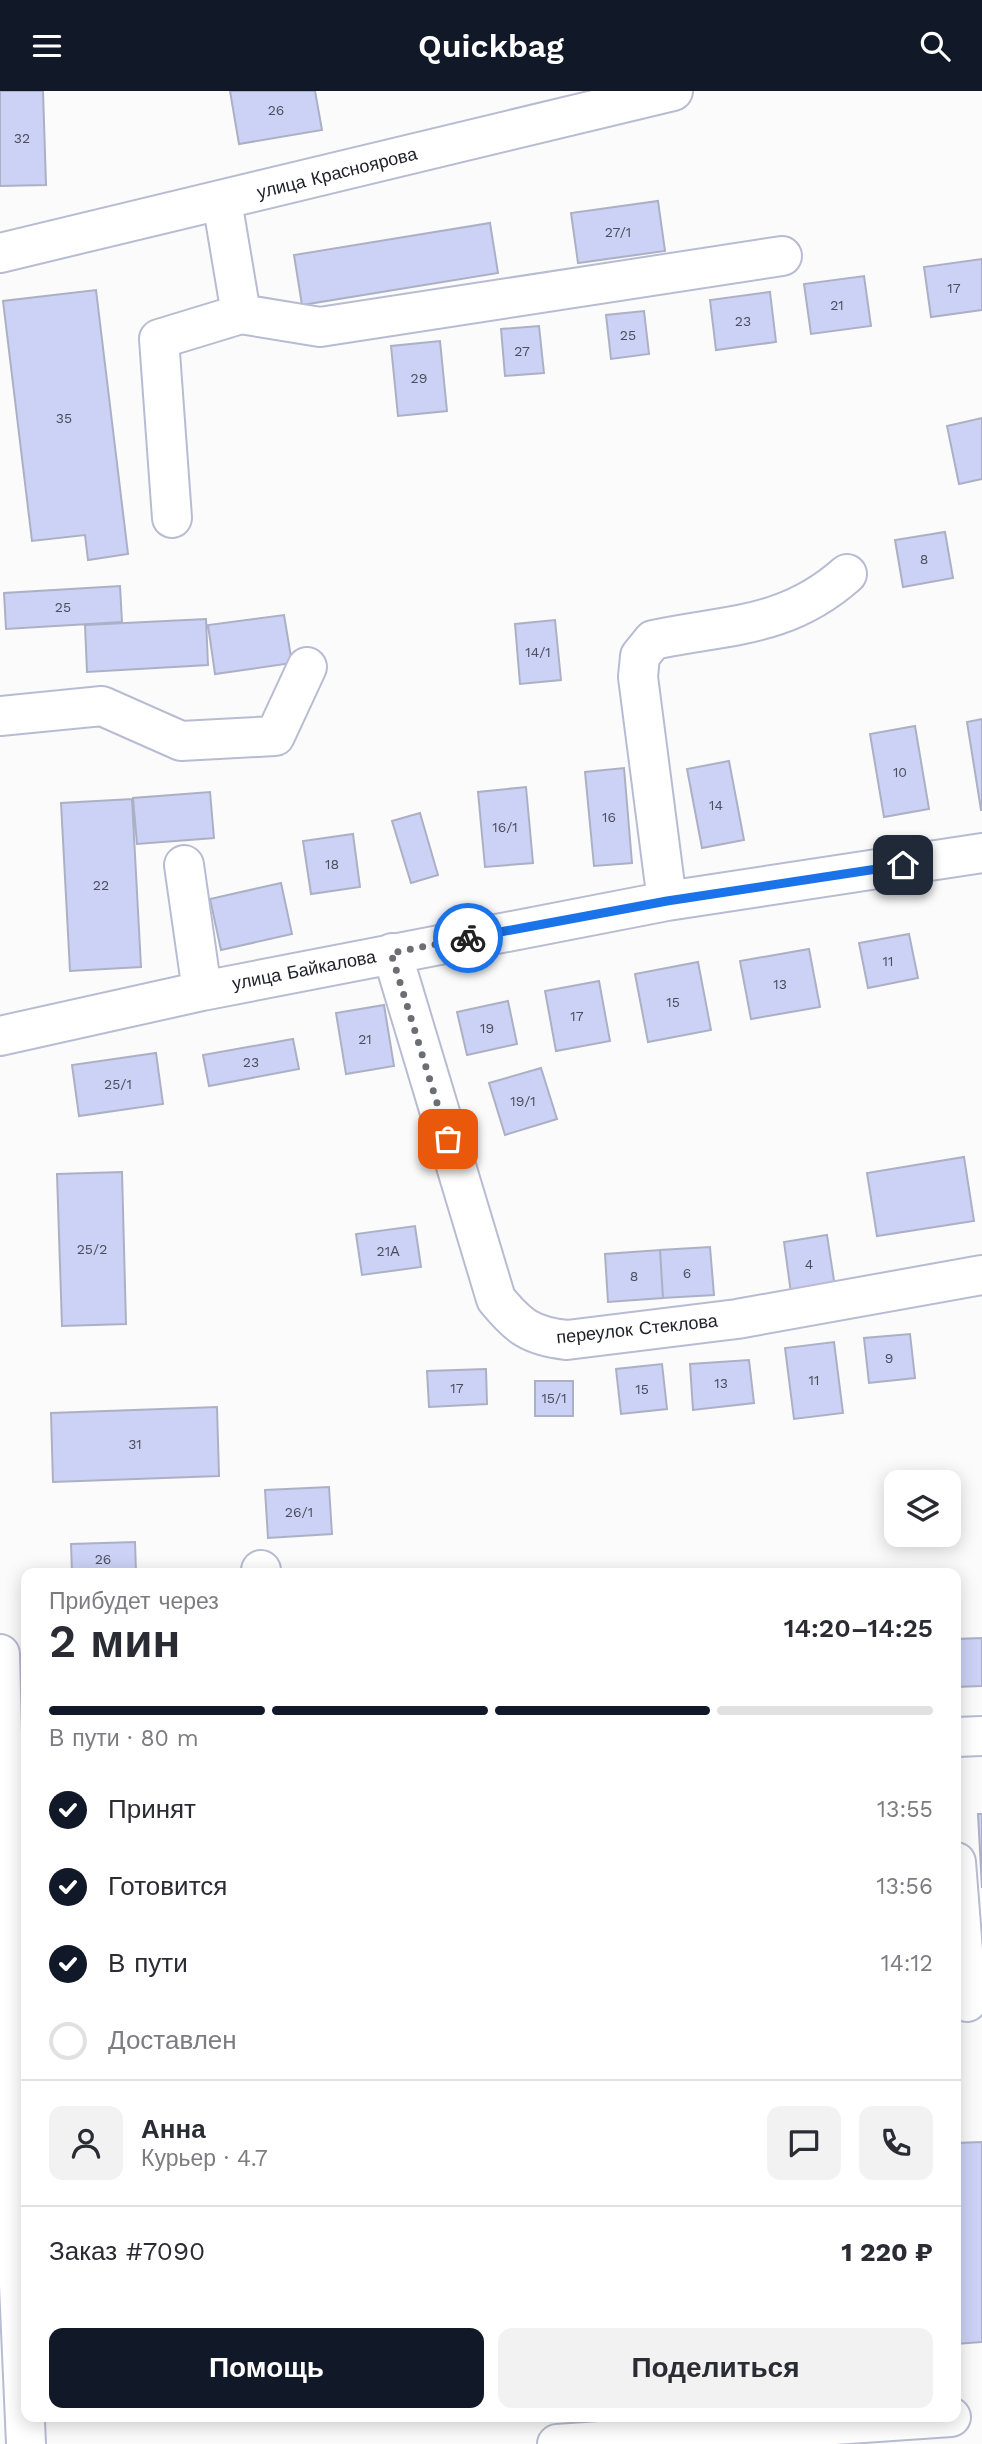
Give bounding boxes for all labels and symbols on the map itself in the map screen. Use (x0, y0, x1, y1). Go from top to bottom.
house number: 26 (268, 102, 284, 118)
house number: 32 (14, 130, 30, 146)
street label: улица Красноярова (255, 142, 420, 203)
house number: 27/1 (605, 224, 631, 240)
house number: 17 (947, 280, 961, 296)
house number: 21 (830, 297, 844, 313)
house number: 23 (735, 313, 751, 329)
house number: 25 (620, 327, 636, 343)
house number: 27 (514, 343, 530, 359)
house number: 29 (411, 370, 427, 386)
house number: 35 (56, 410, 72, 426)
house number: 8 (920, 551, 928, 567)
house number: 25 (55, 599, 71, 615)
house number: 14/1 (525, 644, 551, 660)
house number: 10 (893, 764, 907, 780)
house number: 14 (709, 797, 723, 813)
house number: 16 (602, 809, 616, 825)
house number: 16/1 (492, 819, 518, 835)
pin (873, 835, 933, 895)
house number: 18 (325, 856, 339, 872)
house number: 22 (93, 877, 109, 893)
courier (433, 903, 503, 973)
street label: улица Байкалова (230, 945, 378, 994)
house number: 11 (883, 953, 893, 969)
house number: 13 (773, 976, 787, 992)
house number: 15 (666, 994, 680, 1010)
house number: 17 (570, 1008, 584, 1024)
house number: 19 (480, 1020, 494, 1036)
house number: 21 (358, 1031, 372, 1047)
house number: 23 (243, 1054, 259, 1070)
house number: 25/1 (104, 1076, 132, 1092)
house number: 19/1 (510, 1093, 536, 1109)
pin (418, 1109, 478, 1169)
house number: 25/2 (77, 1241, 107, 1257)
house number: 21А (377, 1243, 400, 1259)
house number: 4 (805, 1256, 813, 1272)
house number: 6 (683, 1265, 691, 1281)
house number: 8 (630, 1268, 638, 1284)
street label: переулок Стеклова (555, 1309, 720, 1347)
house number: 9 (885, 1350, 893, 1366)
house number: 11 (809, 1372, 819, 1388)
house number: 13 (714, 1375, 728, 1391)
house number: 17 (450, 1380, 464, 1396)
house number: 15 (635, 1381, 649, 1397)
house number: 15/1 (541, 1390, 567, 1406)
house number: 31 (128, 1436, 142, 1452)
house number: 26/1 (285, 1504, 313, 1520)
house number: 26 (95, 1551, 111, 1567)

